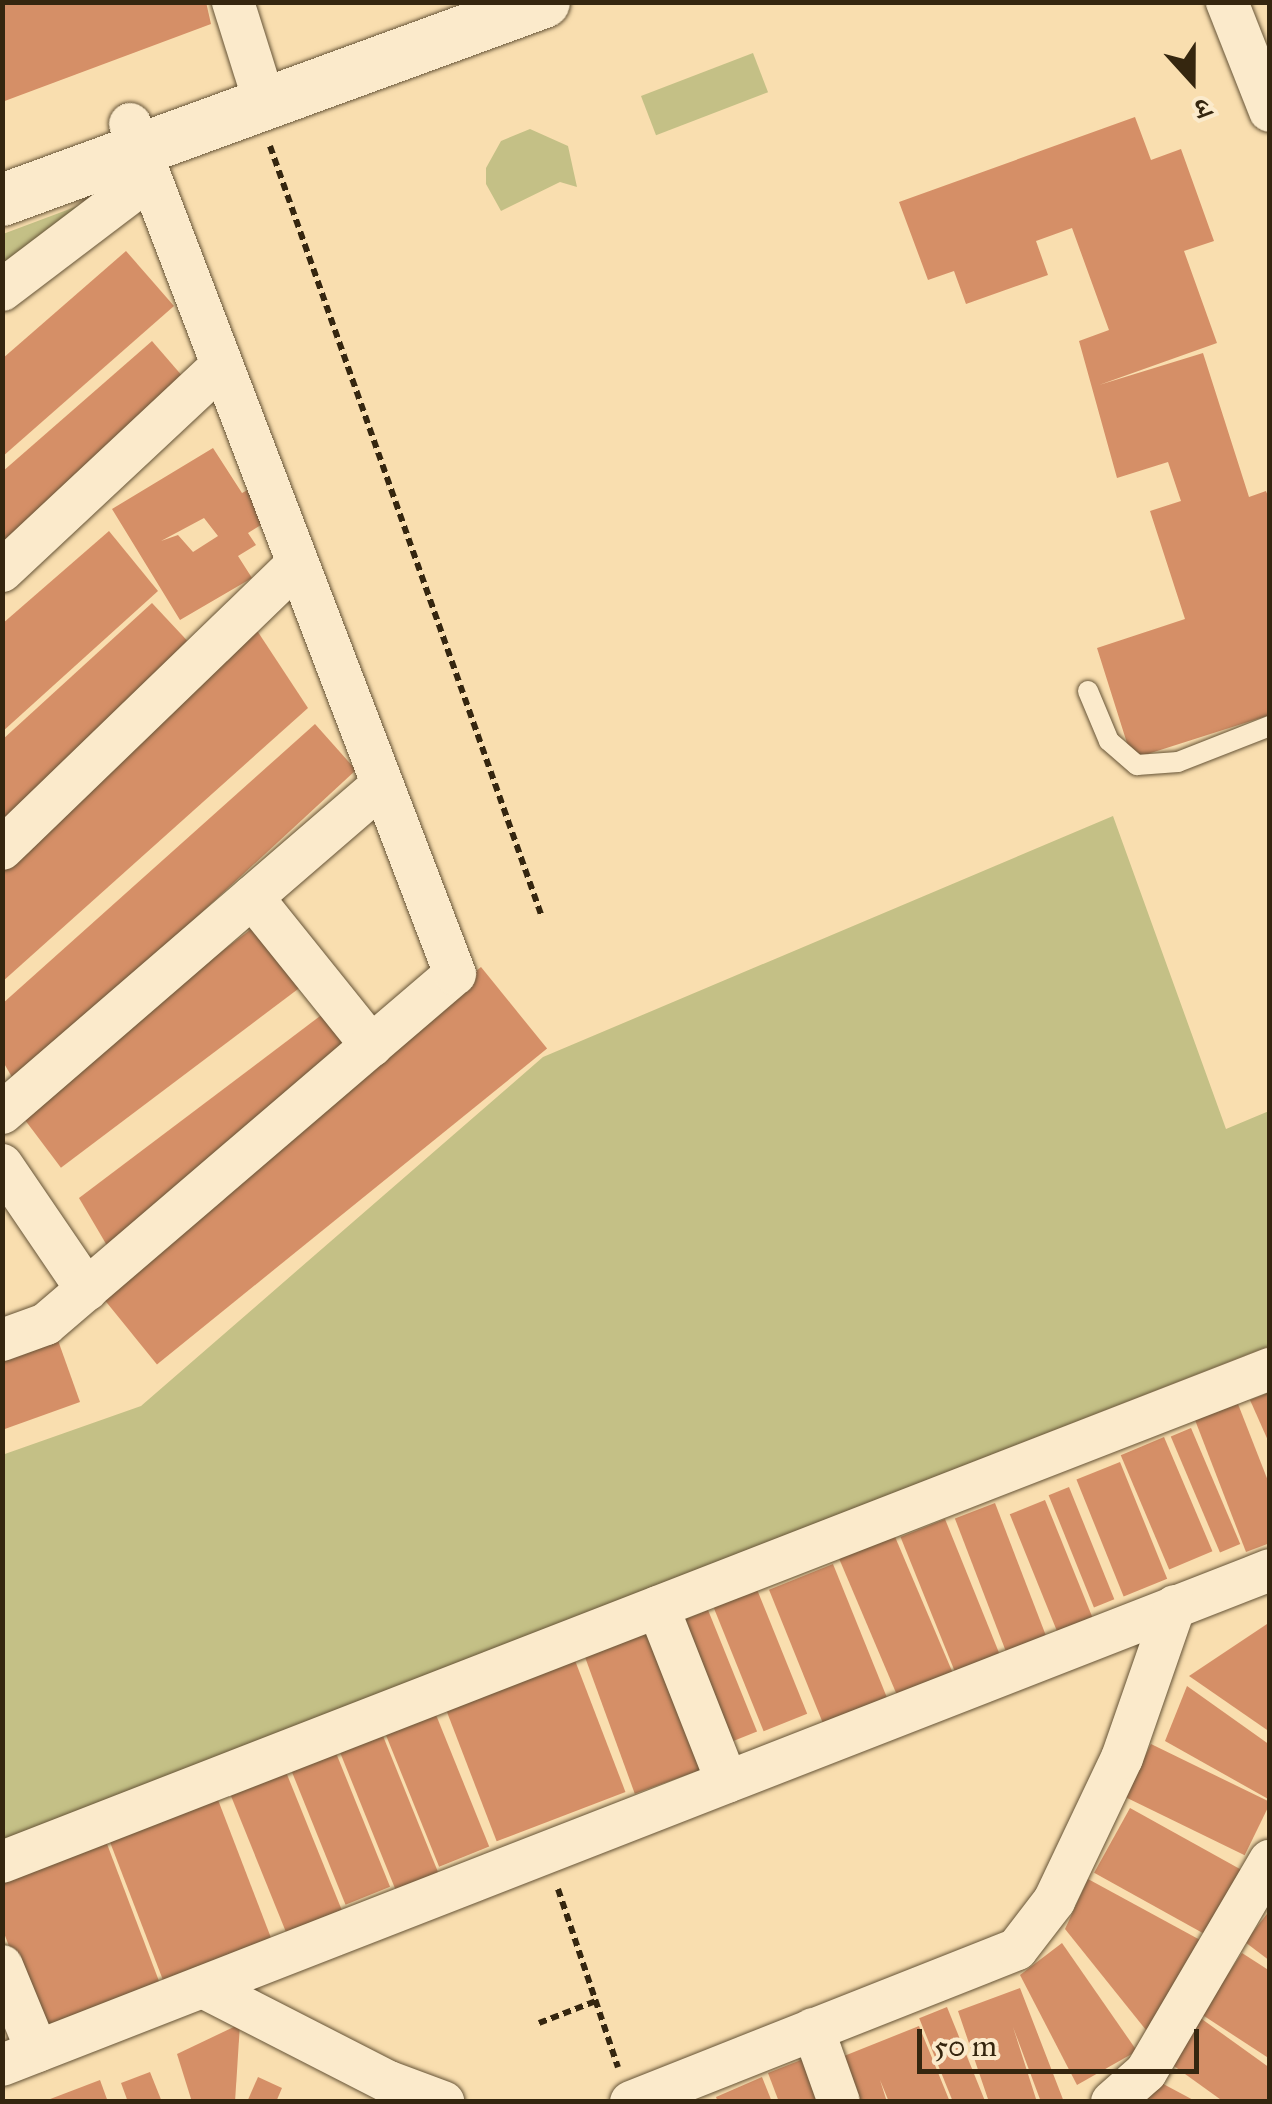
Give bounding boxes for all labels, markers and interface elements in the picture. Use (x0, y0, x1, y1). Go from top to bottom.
north arrow (1142, 30, 1242, 130)
text: उ (1190, 90, 1216, 127)
scale bar (922, 2009, 1204, 2071)
text: 50 m (934, 2028, 997, 2064)

